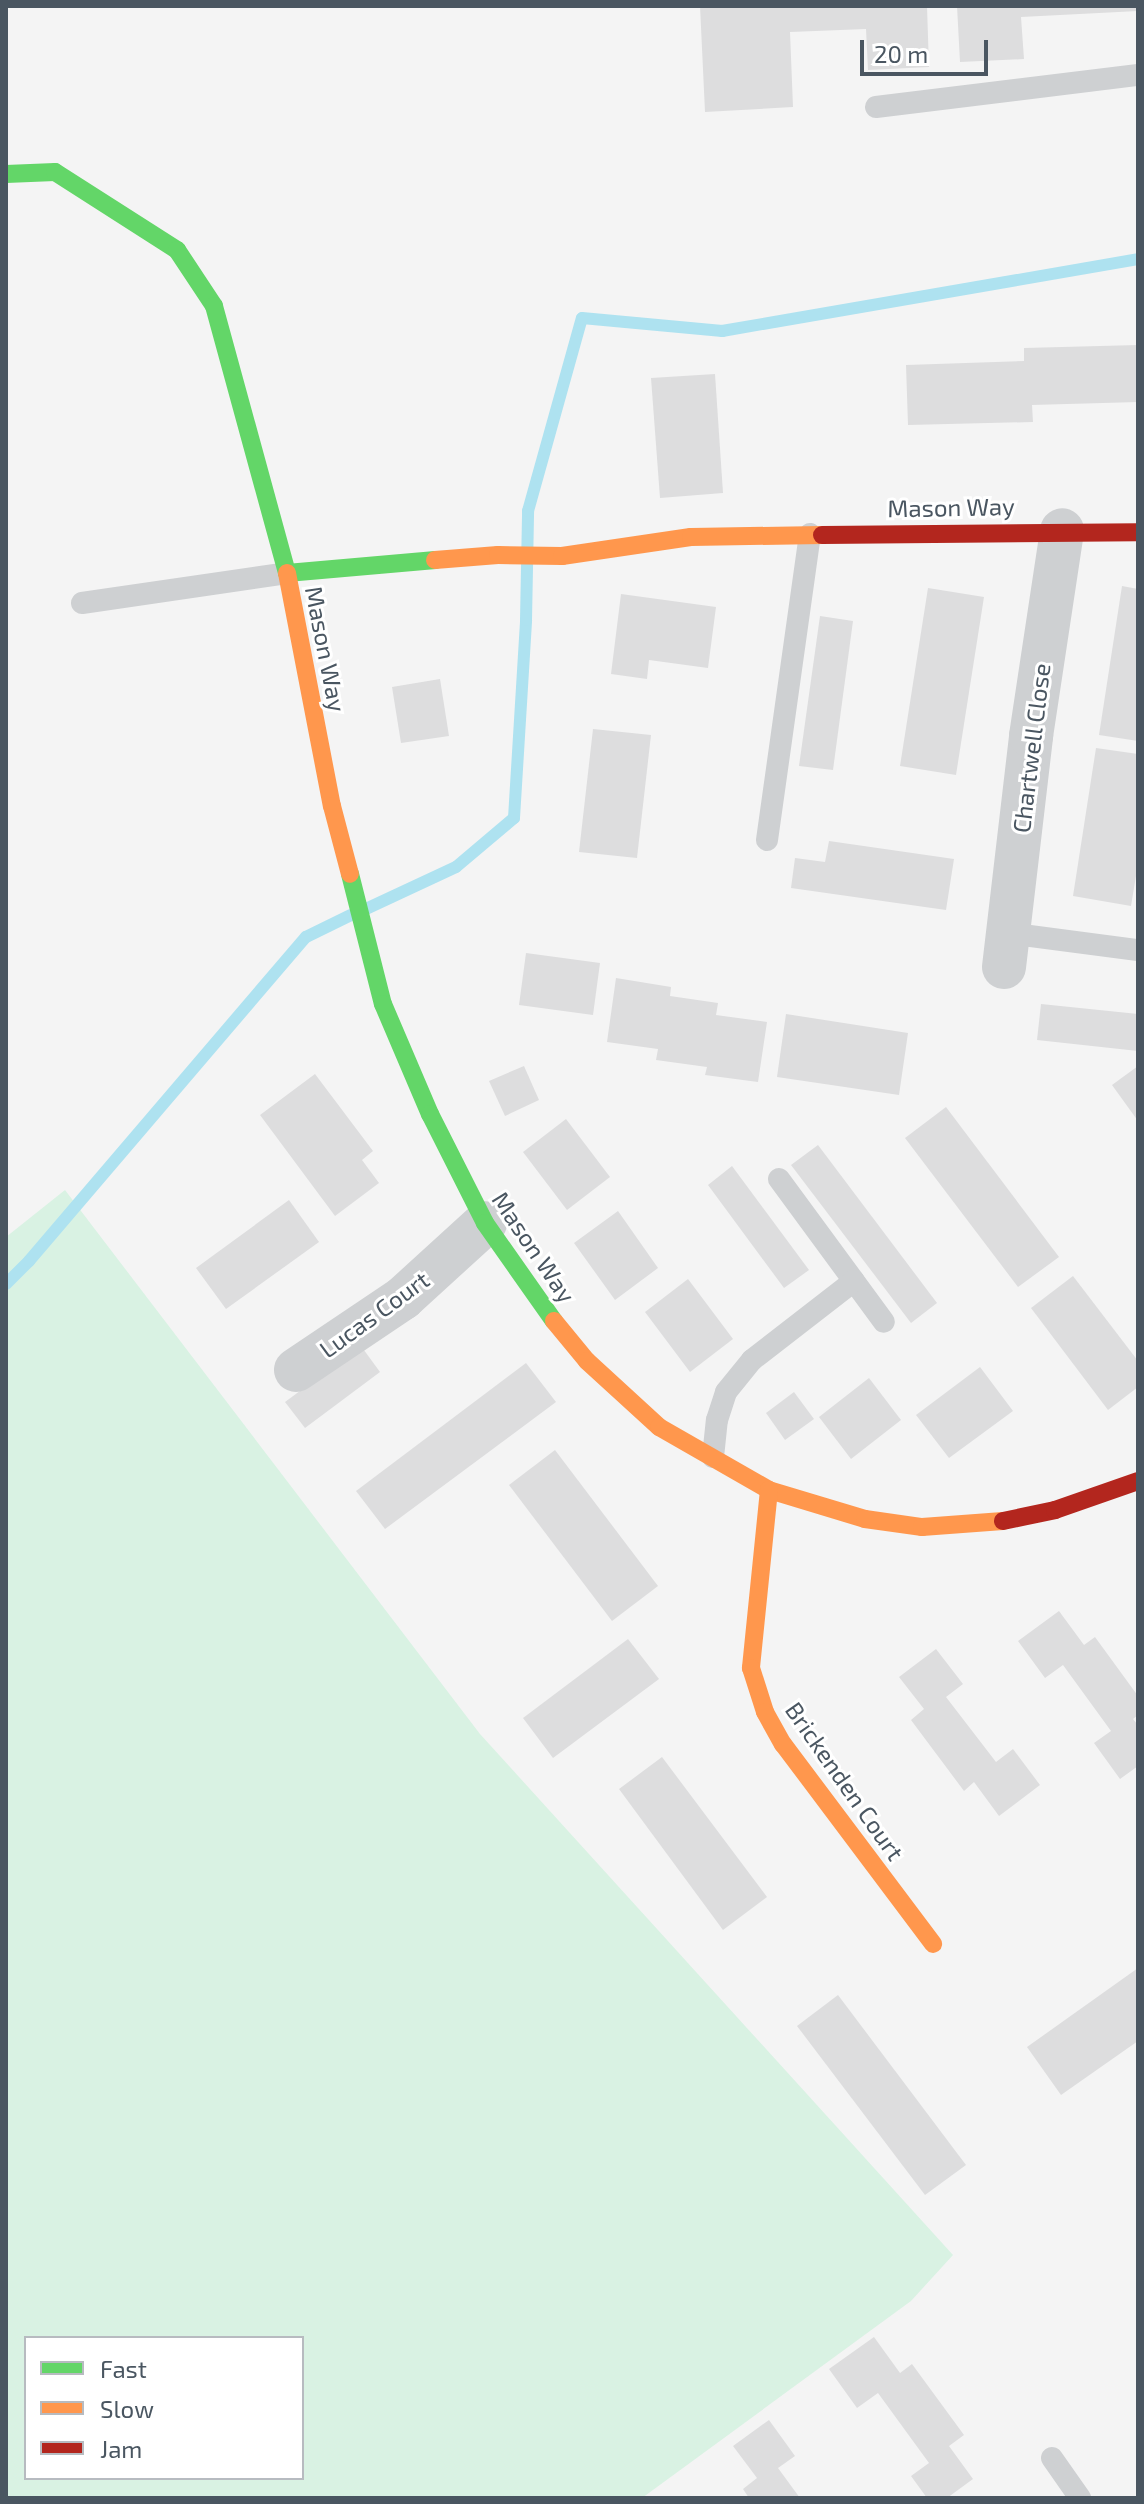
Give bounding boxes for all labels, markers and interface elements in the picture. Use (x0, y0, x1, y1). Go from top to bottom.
scale bar (864, 24, 992, 74)
text: 20 m (874, 39, 928, 68)
street label: Mason Way (887, 491, 1015, 523)
street label: Mason Way (300, 584, 352, 714)
street label: Chartwell Close (1006, 661, 1056, 835)
street label: Mason Way (486, 1186, 582, 1308)
street label: Lucas Court (314, 1265, 434, 1363)
street label: Brickenden Court (780, 1696, 910, 1866)
legend (24, 2336, 304, 2480)
text: Fast (100, 2354, 147, 2383)
text: Slow (100, 2394, 154, 2423)
text: Jam (100, 2434, 142, 2463)

